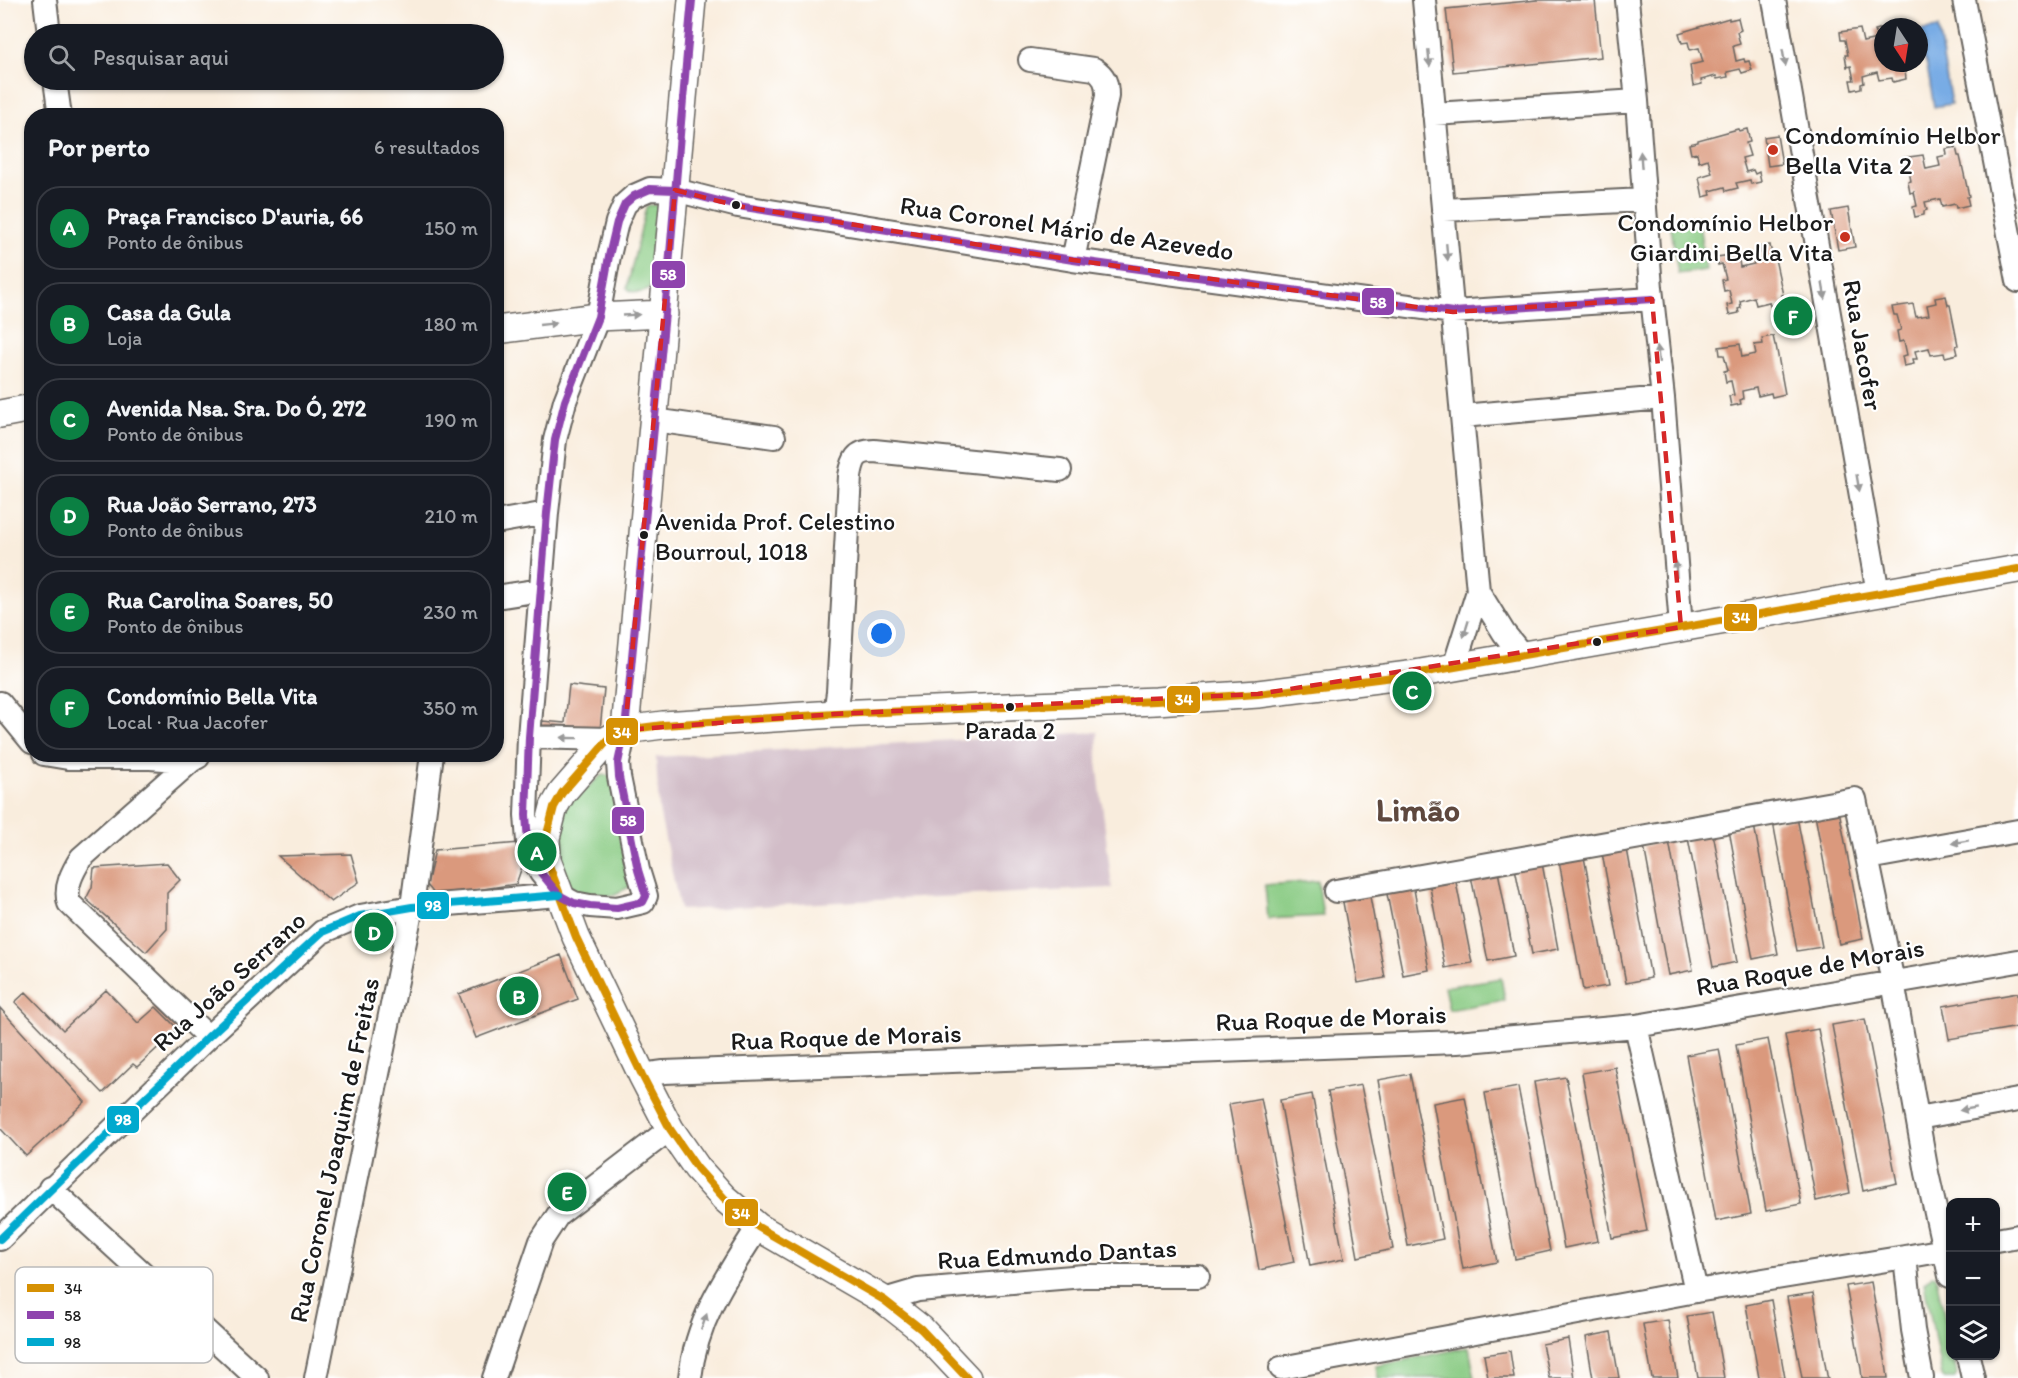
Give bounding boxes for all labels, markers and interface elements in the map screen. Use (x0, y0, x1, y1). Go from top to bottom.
north arrow (1874, 18, 1928, 72)
search box (24, 24, 504, 90)
icon: search (45, 41, 78, 74)
text: Pesquisar aqui (93, 44, 229, 71)
one-way arrow (1779, 48, 1788, 67)
one-way arrow (1424, 49, 1434, 68)
place label: Condomínio Helbor Bella Vita 2 (1785, 119, 2001, 181)
text: Por perto (48, 131, 150, 163)
text: 6 resultados (374, 135, 480, 159)
marker: Condomínio Helbor Bella Vita 2 (1766, 143, 1780, 157)
one-way arrow (1636, 150, 1646, 169)
street label: Rua Coronel Mário de Azevedo (898, 189, 1236, 267)
unlabelled marker (730, 199, 742, 211)
text: Praça Francisco D'auria, 66 (107, 203, 363, 230)
place label: Condomínio Helbor Giardini Bella Vita (1617, 206, 1834, 268)
text: A (63, 216, 76, 240)
text: 150 m (425, 216, 478, 240)
text: Ponto de ônibus (107, 230, 244, 254)
marker: Condomínio Helbor Giardini Bella Vita (1838, 230, 1852, 244)
one-way arrow (1442, 243, 1452, 262)
line badge: 58 (651, 260, 686, 289)
text: 58 (659, 265, 677, 284)
street label: Rua Jacofer (1836, 277, 1890, 414)
one-way arrow (1820, 282, 1829, 301)
line badge: 58 (1361, 287, 1395, 316)
text: 58 (1369, 293, 1387, 312)
pin: F (1774, 294, 1812, 338)
text: Casa da Gula (107, 299, 231, 326)
one-way arrow (622, 311, 641, 320)
text: B (63, 312, 76, 336)
text: 180 m (424, 312, 478, 336)
one-way arrow (538, 319, 557, 329)
text: Loja (107, 326, 142, 350)
one-way arrow (1653, 344, 1663, 363)
text: Avenida Nsa. Sra. Do Ó, 272 (107, 395, 366, 422)
text: C (63, 408, 76, 432)
text: 190 m (425, 408, 478, 432)
text: Ponto de ônibus (107, 422, 244, 446)
one-way arrow (1854, 474, 1863, 493)
text: Rua João Serrano, 273 (107, 491, 317, 518)
text: D (63, 504, 76, 528)
text: 210 m (425, 504, 478, 528)
place label: Avenida Prof. Celestino Bourroul, 1018 (655, 507, 895, 566)
text: Ponto de ônibus (107, 518, 244, 542)
marker: Avenida Prof. Celestino Bourroul, 1018 (638, 529, 650, 541)
one-way arrow (1672, 560, 1681, 579)
text: Rua Carolina Soares, 50 (107, 587, 333, 614)
text: E (64, 600, 75, 624)
text: 230 m (423, 600, 478, 624)
line badge: 34 (1723, 603, 1758, 632)
text: 34 (1732, 608, 1751, 627)
text: Ponto de ônibus (107, 614, 244, 638)
your location (867, 619, 896, 648)
one-way arrow (1461, 620, 1470, 638)
unlabelled marker (1591, 636, 1603, 648)
pin: C (1392, 668, 1432, 714)
text: Condomínio Bella Vita (107, 683, 317, 710)
line badge: 34 (1166, 685, 1201, 714)
text: 34 (1175, 690, 1194, 709)
text: F (64, 696, 75, 720)
text: 350 m (423, 696, 478, 720)
marker: Parada 2 (1004, 701, 1016, 713)
text: Local · Rua Jacofer (107, 710, 268, 734)
place label: Parada 2 (965, 716, 1055, 745)
line badge: 34 (605, 717, 639, 746)
text: 34 (613, 723, 632, 742)
one-way arrow (559, 733, 578, 743)
district label: Limão (1376, 791, 1460, 829)
line badge: 58 (611, 806, 645, 835)
text: 58 (619, 811, 637, 830)
pin: A (518, 830, 556, 874)
one-way arrow (1951, 837, 1970, 846)
line badge: 98 (416, 891, 450, 920)
text: 98 (424, 896, 442, 915)
street label: Rua João Serrano (146, 904, 312, 1058)
pin: D (354, 910, 394, 954)
street label: Rua Roque de Morais (1693, 931, 1927, 1003)
pin: B (500, 974, 538, 1018)
street label: Rua Coronel Joaquim de Freitas (282, 975, 386, 1325)
street label: Rua Roque de Morais (1215, 998, 1447, 1038)
street label: Rua Roque de Morais (730, 1017, 962, 1057)
line badge: 98 (106, 1105, 140, 1134)
one-way arrow (1958, 1105, 1977, 1114)
text: 98 (114, 1110, 132, 1129)
pin: E (548, 1170, 586, 1214)
line badge: 34 (724, 1198, 759, 1227)
map controls (1946, 1198, 2000, 1360)
button: + (1946, 1198, 2000, 1252)
text: 34 (732, 1204, 751, 1223)
street label: Rua Edmundo Dantas (936, 1232, 1178, 1276)
button: − (1946, 1252, 2000, 1306)
legend (15, 1267, 213, 1363)
text: 34 (64, 1279, 83, 1298)
text: 58 (64, 1306, 81, 1325)
button: layers (1946, 1306, 2000, 1360)
one-way arrow (700, 1312, 709, 1330)
text: 98 (64, 1333, 81, 1352)

